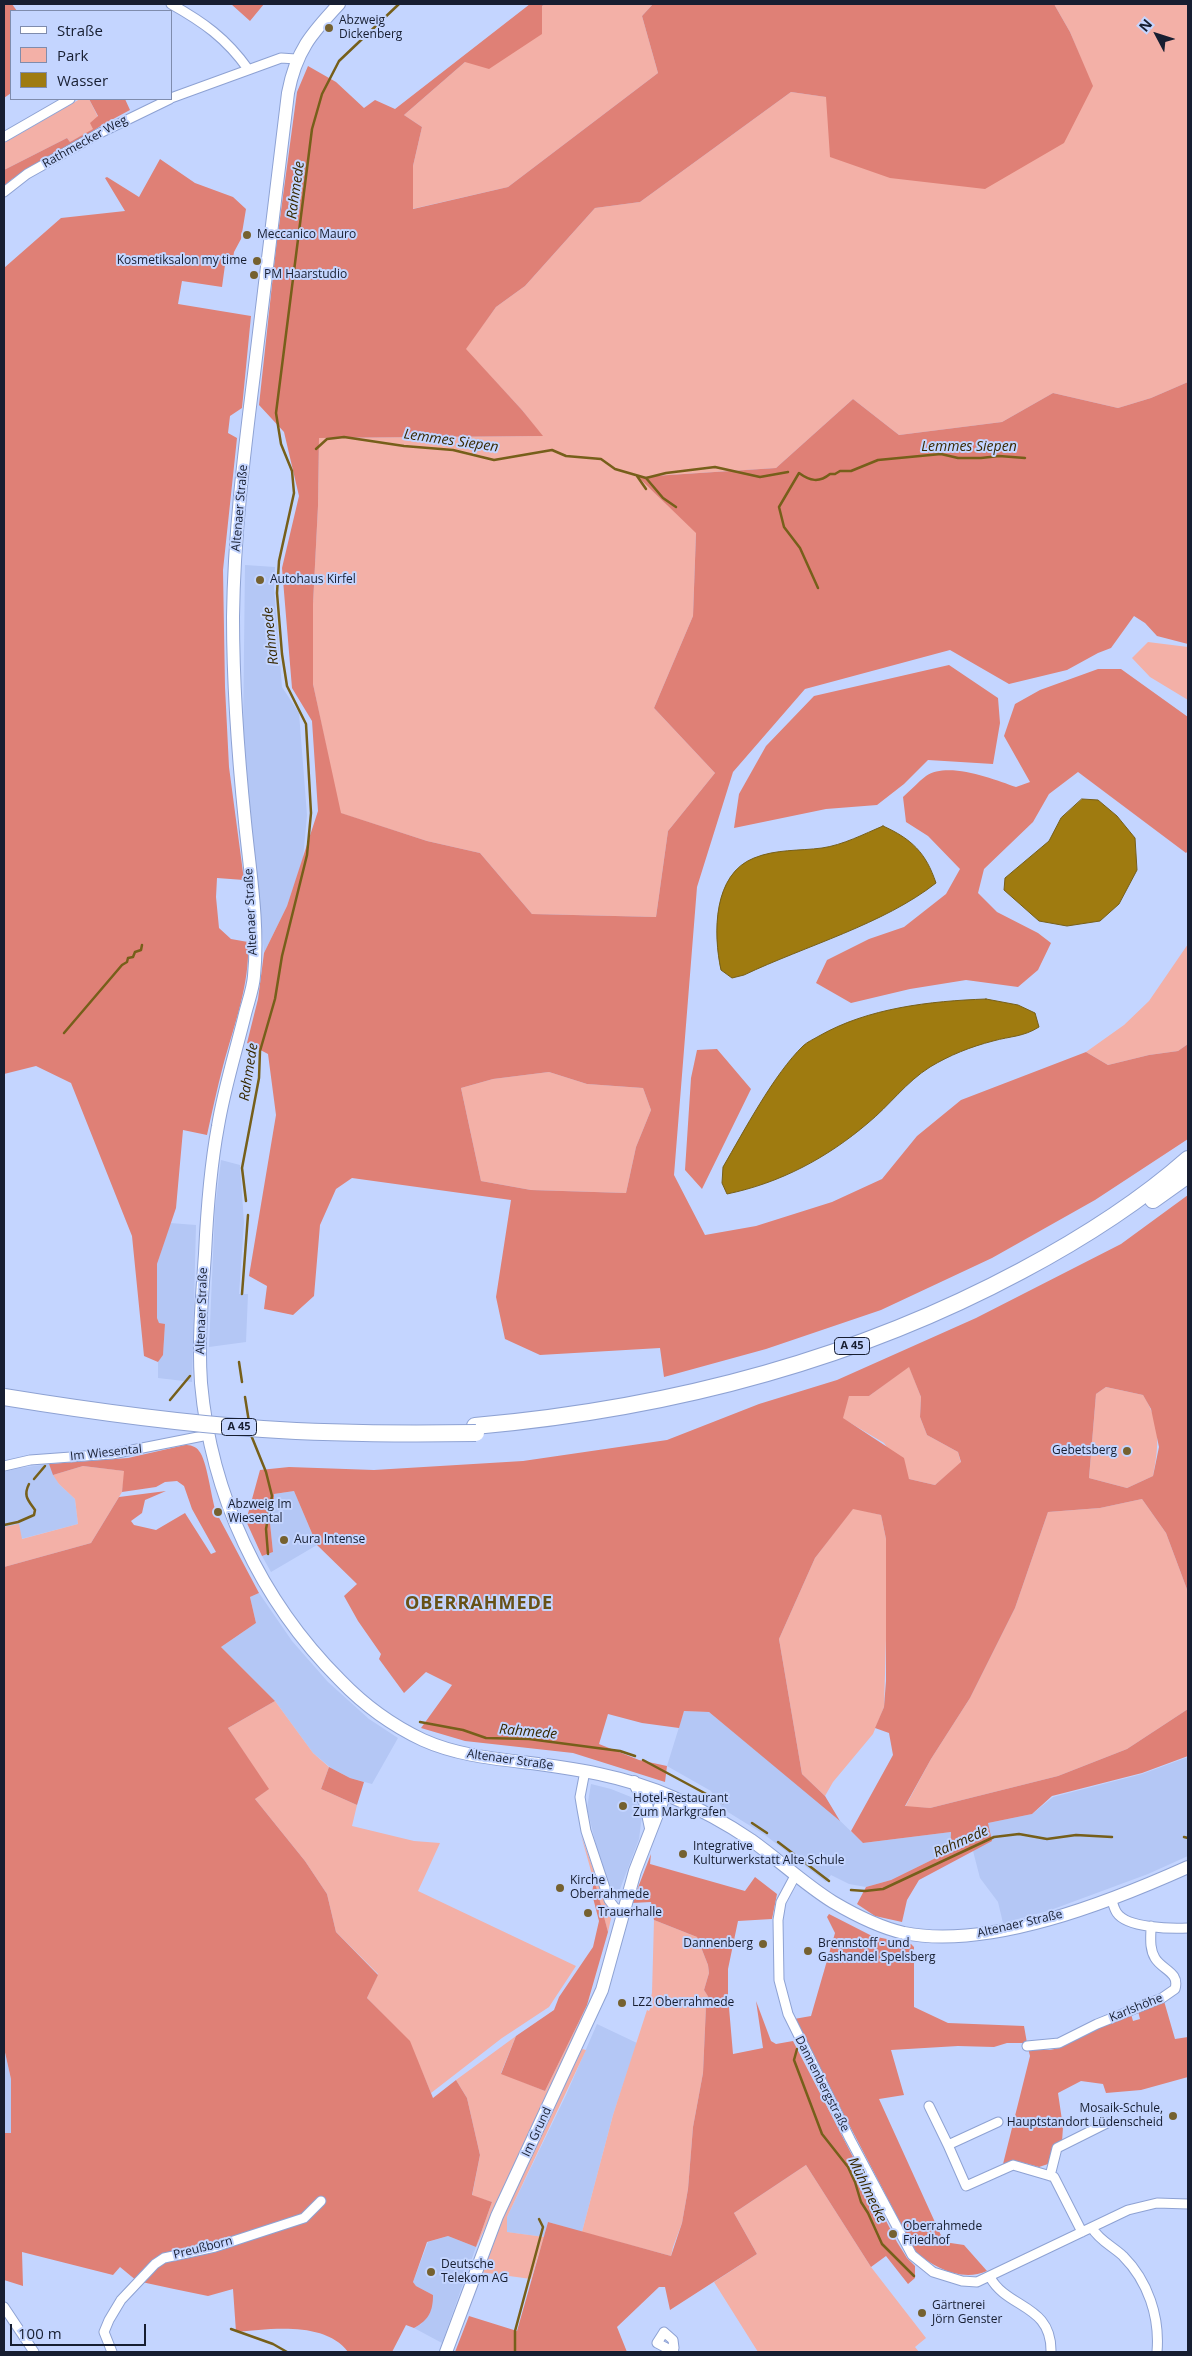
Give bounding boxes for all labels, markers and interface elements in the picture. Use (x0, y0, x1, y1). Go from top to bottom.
legend (10, 10, 172, 100)
north arrow (1132, 10, 1182, 60)
place label: Abzweig Dickenberg (339, 14, 402, 42)
text: N (1134, 15, 1156, 36)
text: Straße (57, 20, 103, 40)
marker: Abzweig Dickenberg (323, 22, 335, 34)
text: Park (57, 45, 88, 65)
text: Wasser (57, 70, 108, 90)
street label: Rathmecker Weg (40, 113, 130, 171)
water label: Rahmede (284, 160, 308, 220)
place label: Meccanico Mauro (257, 228, 356, 242)
marker: Meccanico Mauro (241, 229, 253, 241)
place label: Kosmetiksalon my time (117, 254, 247, 268)
marker: Kosmetiksalon my time (251, 255, 263, 267)
place label: PM Haarstudio (264, 268, 347, 282)
marker: PM Haarstudio (248, 269, 260, 281)
water label: Lemmes Siepen (403, 426, 499, 456)
water label: Lemmes Siepen (921, 439, 1017, 455)
street label: Altenaer Straße (229, 464, 251, 552)
place label: Autohaus Kirfel (270, 573, 356, 587)
marker: Autohaus Kirfel (254, 574, 266, 586)
water label: Rahmede (260, 606, 282, 666)
street label: Altenaer Straße (242, 868, 260, 956)
water label: Rahmede (236, 1042, 262, 1102)
street label: Altenaer Straße (193, 1267, 211, 1355)
road number: A 45 (834, 1338, 870, 1354)
road number: A 45 (222, 1418, 256, 1435)
street label: Im Wiesental (69, 1442, 143, 1464)
place label: Gebetsberg (1052, 1444, 1117, 1458)
marker: Gebetsberg (1121, 1445, 1133, 1457)
place label: Abzweig Im Wiesental (228, 1498, 292, 1526)
marker: Abzweig Im Wiesental (212, 1506, 224, 1518)
place label: Aura Intense (294, 1533, 365, 1547)
marker: Aura Intense (278, 1534, 290, 1546)
district label: OBERRAHMEDE (404, 1593, 554, 1615)
water label: Rahmede (498, 1721, 558, 1743)
street label: Altenaer Straße (466, 1747, 554, 1773)
place label: Hotel-Restaurant Zum Markgrafen (633, 1792, 728, 1820)
marker: Hotel-Restaurant Zum Markgrafen (617, 1800, 629, 1812)
water label: Rahmede (931, 1822, 991, 1862)
place label: Integrative Kulturwerkstatt Alte Schule (693, 1840, 844, 1868)
marker: Integrative Kulturwerkstatt Alte Schule (677, 1848, 689, 1860)
place label: Kirche Oberrahmede (570, 1874, 649, 1902)
marker: Kirche Oberrahmede (554, 1882, 566, 1894)
place label: Trauerhalle (598, 1906, 662, 1920)
marker: Trauerhalle (582, 1907, 594, 1919)
street label: Altenaer Straße (976, 1907, 1064, 1941)
place label: Dannenberg (683, 1937, 753, 1951)
place label: Brennstoff - und Gashandel Spelsberg (818, 1937, 936, 1965)
marker: Dannenberg (757, 1938, 769, 1950)
marker: Brennstoff - und Gashandel Spelsberg (802, 1945, 814, 1957)
street label: Karlshöhe (1107, 1991, 1165, 2025)
place label: LZ2 Oberrahmede (632, 1996, 734, 2010)
marker: LZ2 Oberrahmede (616, 1997, 628, 2009)
street label: Dannenbergstraße (792, 2034, 852, 2134)
place label: Mosaik-Schule, Hauptstandort Lüdenscheid (1007, 2102, 1163, 2130)
street label: Im Grund (519, 2105, 555, 2159)
marker: Mosaik-Schule, Hauptstandort Lüdenscheid (1167, 2110, 1179, 2122)
water label: Mühlmecke (844, 2155, 890, 2225)
place label: Oberrahmede Friedhof (903, 2220, 982, 2248)
marker: Oberrahmede Friedhof (887, 2228, 899, 2240)
street label: Preußborn (172, 2234, 234, 2262)
place label: Deutsche Telekom AG (441, 2258, 508, 2286)
marker: Deutsche Telekom AG (425, 2266, 437, 2278)
place label: Gärtnerei Jörn Genster (932, 2299, 1002, 2327)
marker: Gärtnerei Jörn Genster (916, 2307, 928, 2319)
scale bar (12, 2314, 149, 2346)
text: 100 m (18, 2323, 62, 2343)

